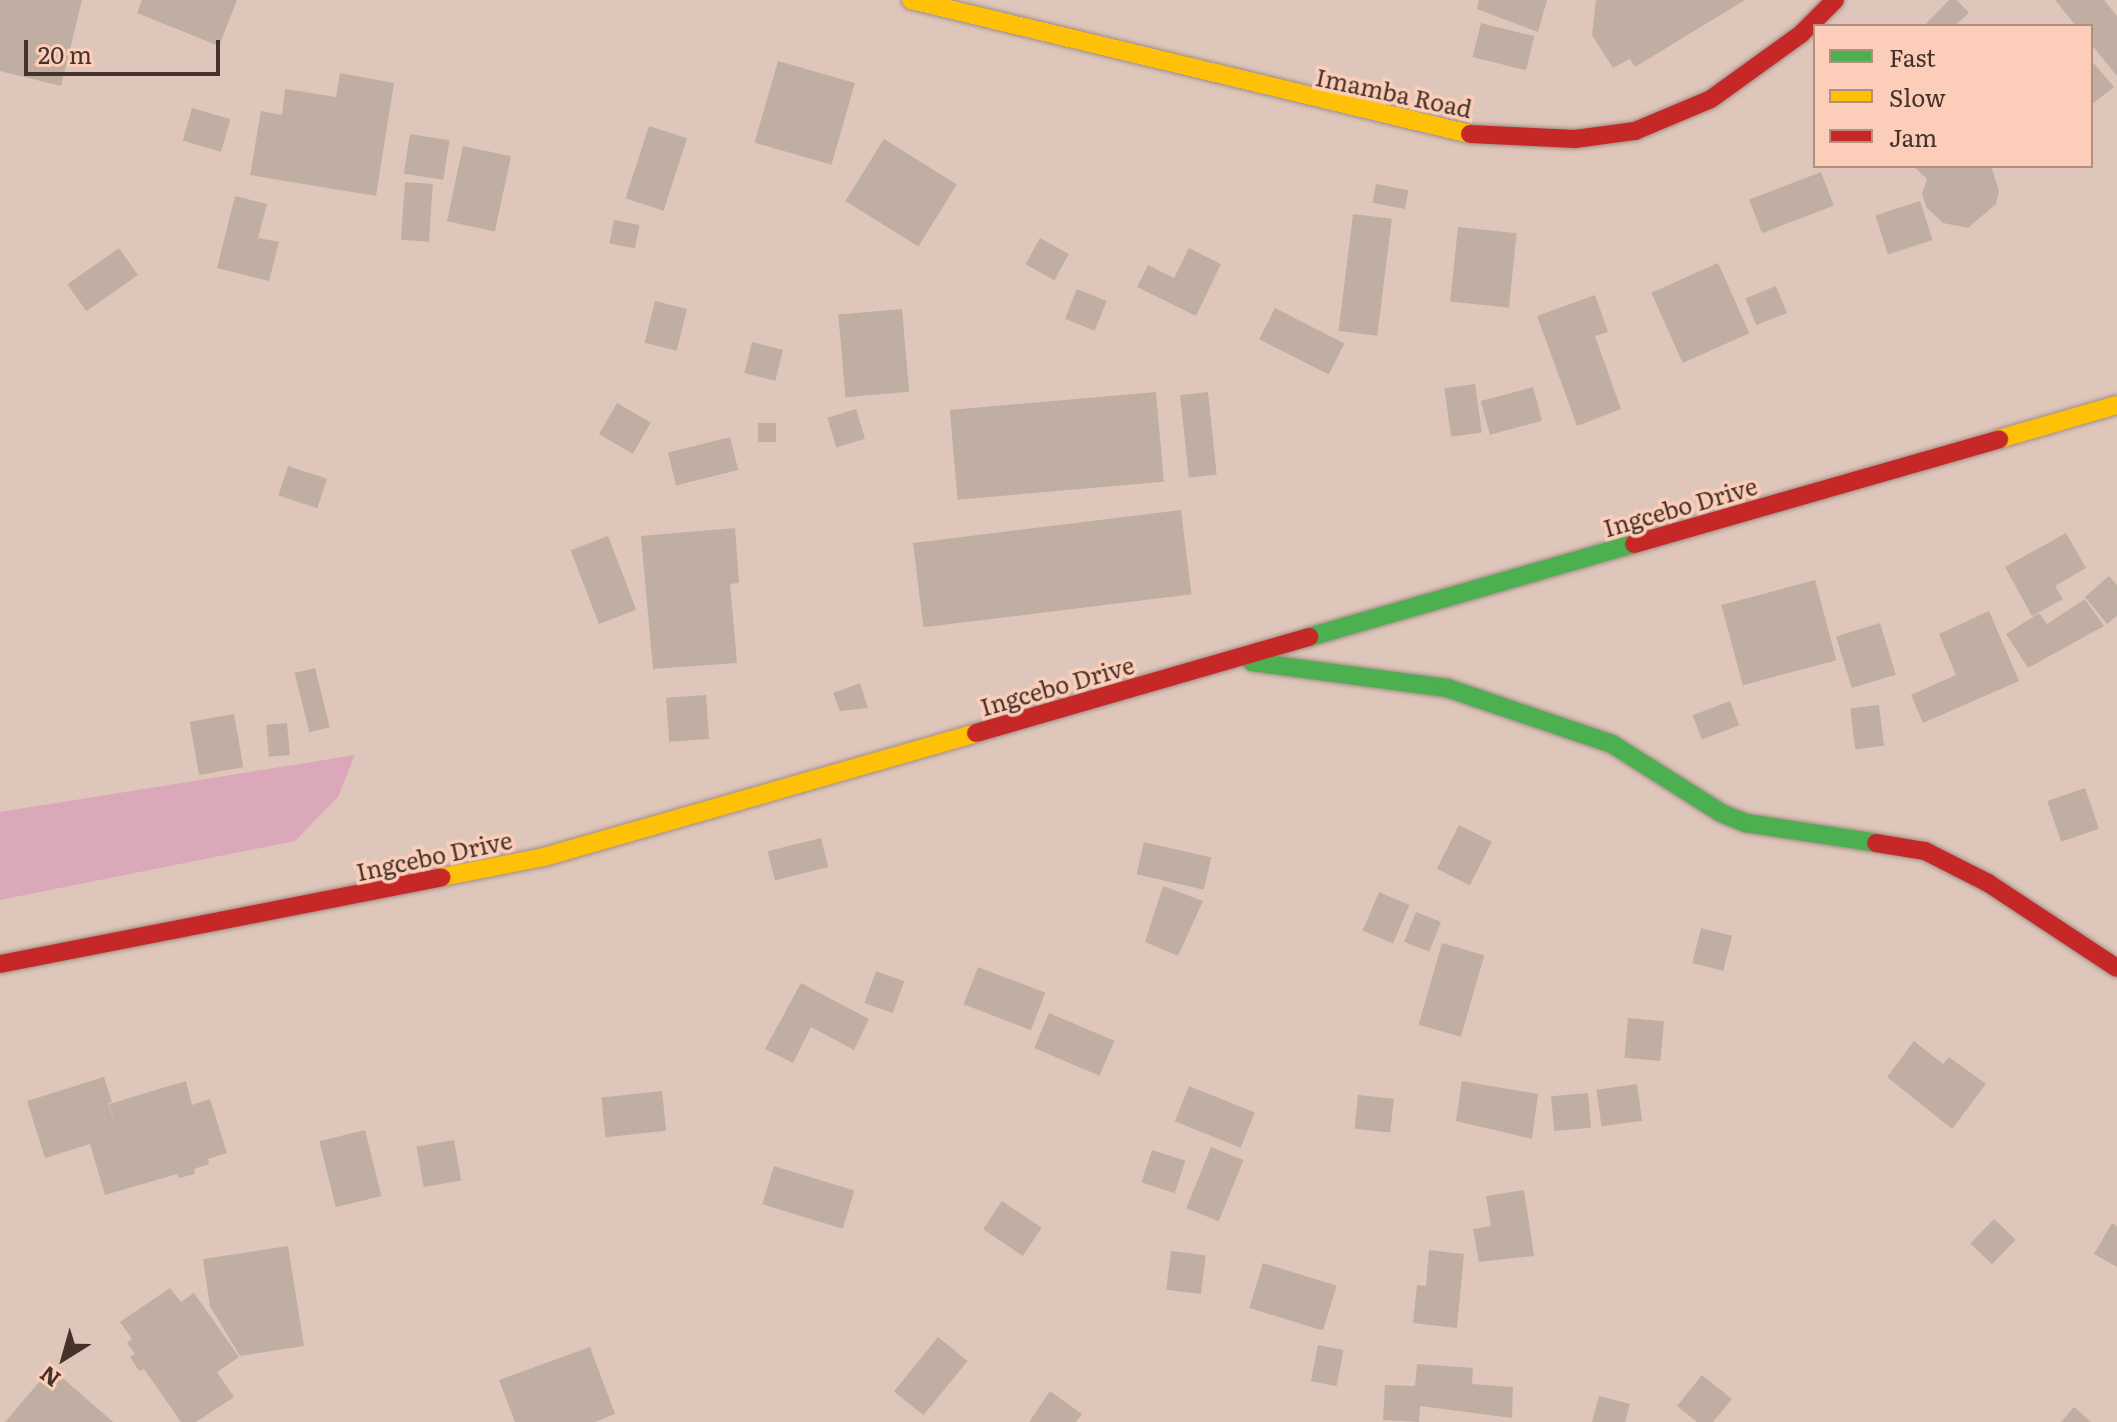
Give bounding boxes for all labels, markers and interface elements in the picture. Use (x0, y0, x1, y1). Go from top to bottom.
scale bar (28, 24, 224, 74)
legend (1813, 24, 2093, 168)
text: 20 m (38, 36, 92, 71)
text: Fast (1889, 39, 1936, 74)
street label: Imamba Road (1313, 61, 1475, 123)
text: Slow (1889, 79, 1946, 114)
text: Jam (1889, 119, 1937, 154)
street label: Ingcebo Drive (1600, 470, 1760, 542)
street label: Ingcebo Drive (977, 649, 1137, 721)
street label: Ingcebo Drive (353, 824, 515, 886)
north arrow (24, 1318, 104, 1398)
text: N (32, 1359, 67, 1396)

